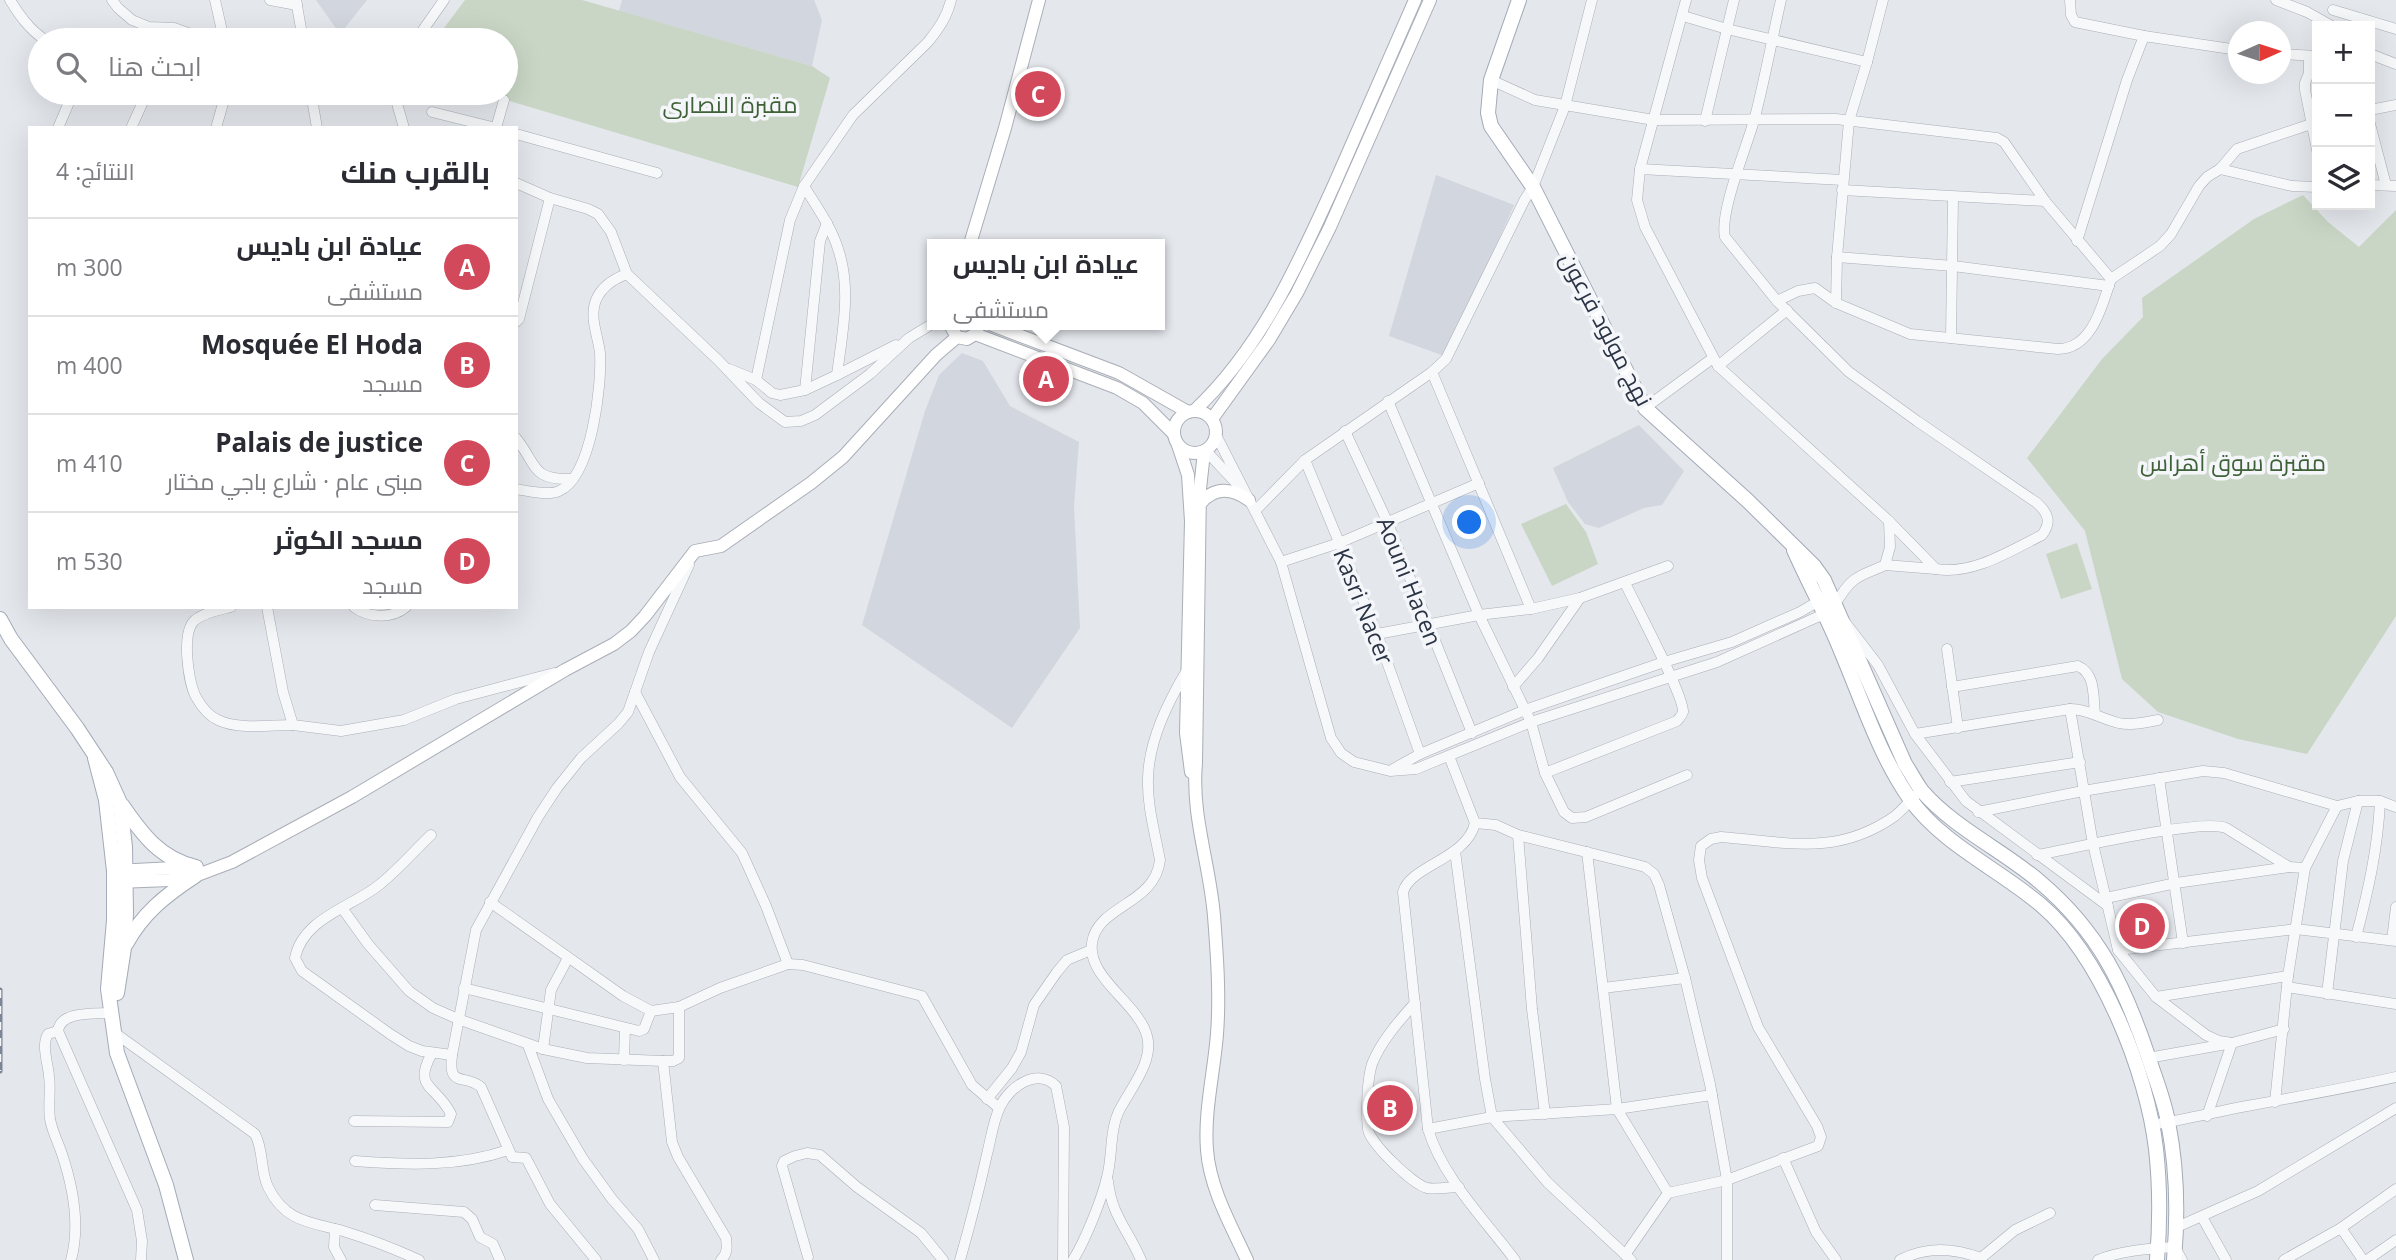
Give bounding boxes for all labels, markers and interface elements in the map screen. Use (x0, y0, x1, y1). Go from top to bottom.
north arrow (2228, 21, 2291, 84)
map controls (2312, 21, 2375, 210)
button: + (2312, 21, 2375, 84)
search box (28, 28, 518, 105)
icon: search (52, 48, 90, 86)
text: ابحث هنا (108, 48, 202, 84)
pin: C (1015, 68, 1061, 120)
button: − (2312, 84, 2375, 147)
park label: مقبرة النصارى (663, 88, 797, 120)
button: layers (2312, 147, 2375, 210)
text: بالقرب منك (341, 151, 490, 192)
text: النتائج: 4 (56, 155, 135, 187)
text: عيادة ابن باديس (237, 227, 423, 263)
popup (927, 239, 1165, 330)
text: عيادة ابن باديس (953, 245, 1139, 281)
street label: نهج مولود فرعون (1552, 247, 1661, 412)
text: 300 m (56, 251, 123, 283)
text: A (459, 251, 475, 283)
text: مستشفى (327, 275, 423, 307)
text: مستشفى (953, 293, 1049, 325)
text: Mosquée El Hoda (201, 326, 423, 362)
text: 400 m (56, 349, 123, 381)
text: B (459, 349, 475, 381)
pin: A (1023, 353, 1069, 405)
text: مسجد (362, 367, 423, 399)
text: Palais de justice (215, 424, 423, 460)
park label: مقبرة سوق أهراس (2140, 446, 2326, 478)
text: 410 m (56, 447, 123, 479)
text: C (460, 447, 474, 479)
text: مبنى عام · شارع باجي مختار (166, 465, 423, 497)
your location (1452, 505, 1486, 539)
street label: Aouni Hacen (1370, 512, 1450, 650)
text: مسجد الكوثر (274, 521, 423, 557)
street label: Kasri Nacer (1326, 543, 1402, 669)
text: 530 m (56, 545, 123, 577)
text: D (458, 545, 476, 577)
text: مسجد (362, 569, 423, 601)
pin: D (2119, 900, 2165, 952)
pin: B (1367, 1082, 1413, 1134)

